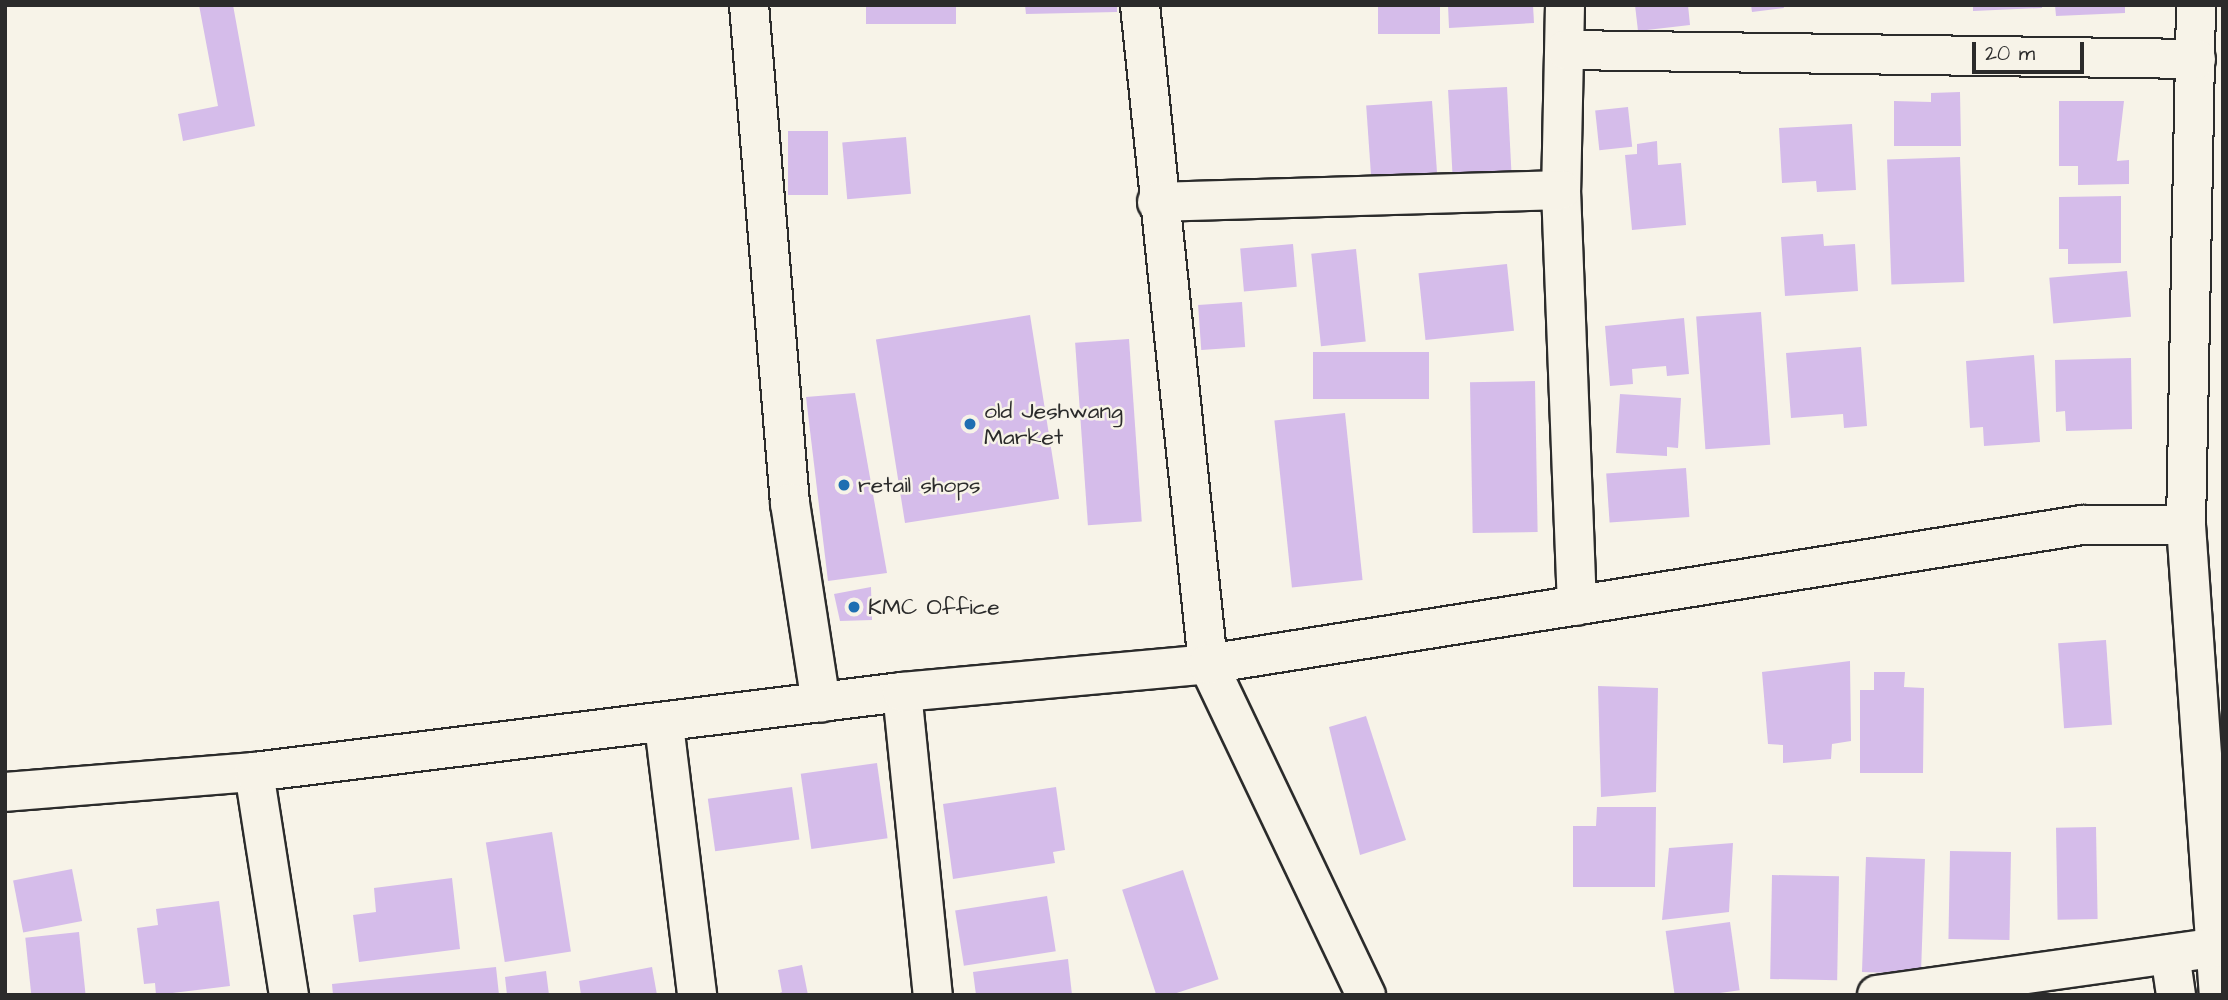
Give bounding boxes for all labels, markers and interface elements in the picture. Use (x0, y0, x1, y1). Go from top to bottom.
scale bar (1976, 28, 2088, 72)
text: 20 m (1985, 39, 2035, 68)
place label: old Jeshwang Market (984, 397, 1123, 451)
marker: old Jeshwang Market (962, 416, 978, 432)
place label: retail shops (858, 471, 981, 499)
marker: retail shops (836, 477, 852, 493)
place label: KMC Office (868, 593, 1000, 621)
marker: KMC Office (846, 599, 862, 615)

